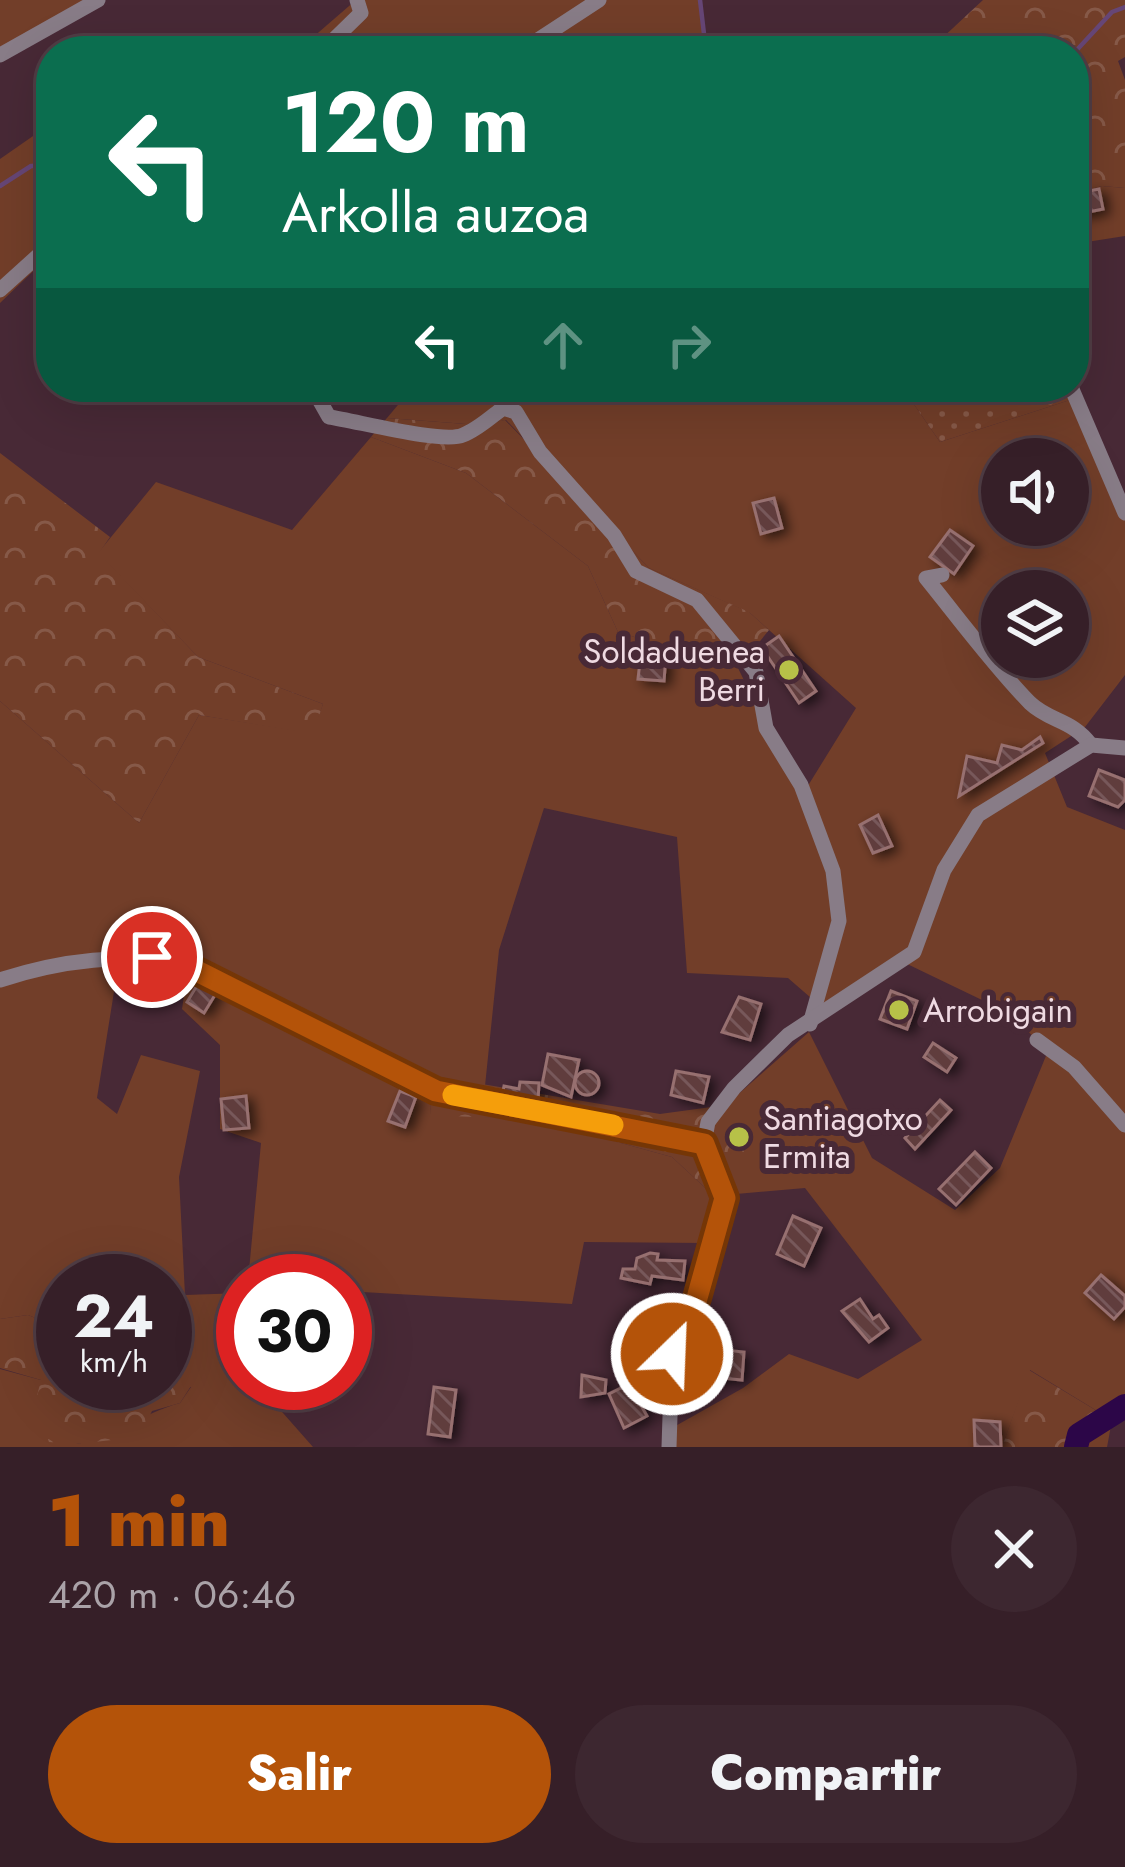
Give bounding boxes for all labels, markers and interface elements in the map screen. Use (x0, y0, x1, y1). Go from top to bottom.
text: 120 m (282, 62, 530, 184)
icon: left (84, 84, 240, 240)
text: Arkolla auzoa (282, 174, 589, 252)
icon: left (404, 312, 470, 378)
icon: ahead (530, 312, 596, 378)
icon: right (656, 312, 722, 378)
map controls (981, 438, 1089, 678)
button: sound (981, 438, 1089, 546)
button: layers (981, 570, 1089, 678)
place label: Soldaduenea Berri (583, 628, 765, 713)
marker: Soldaduenea Berri (776, 657, 802, 683)
pin (101, 906, 203, 1008)
icon: arrive (119, 924, 185, 990)
place label: Arrobigain (923, 987, 1073, 1034)
marker: Arrobigain (886, 997, 912, 1023)
place label: Santiagotxo Ermita (763, 1095, 923, 1180)
marker: Santiagotxo Ermita (726, 1124, 752, 1150)
speed limit sign: 30 (216, 1254, 372, 1410)
text: 24 (73, 1273, 155, 1360)
position arrow (609, 1291, 735, 1417)
text: km/h (80, 1340, 148, 1383)
text: 1 min (48, 1469, 230, 1573)
button: close (951, 1486, 1077, 1612)
text: 420 m · 06:46 (48, 1566, 296, 1623)
button: Salir (48, 1705, 551, 1843)
button: Compartir (575, 1705, 1077, 1843)

